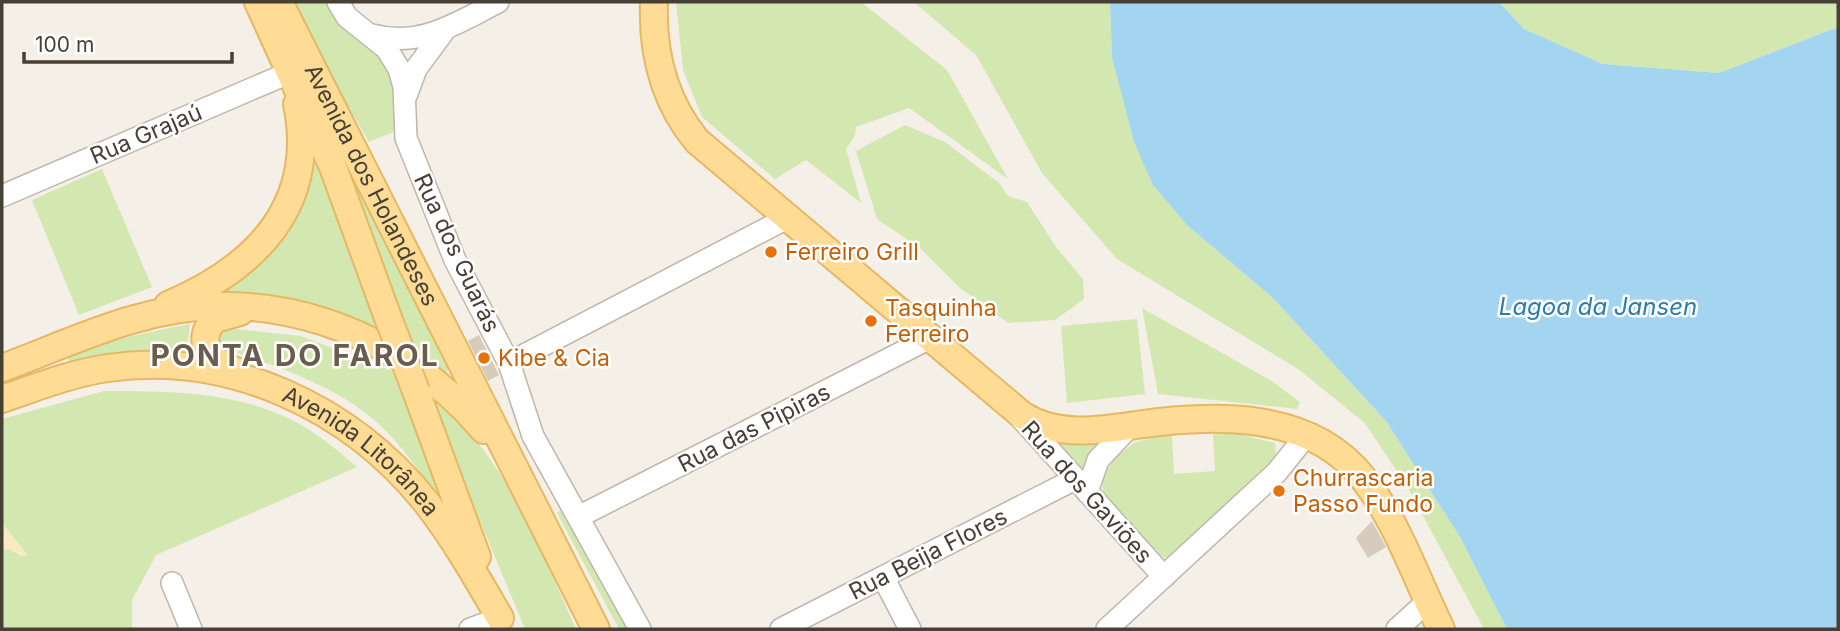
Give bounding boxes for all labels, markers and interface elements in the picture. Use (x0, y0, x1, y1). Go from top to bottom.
scale bar (24, 21, 233, 65)
text: 100 m (35, 32, 94, 57)
street label: Avenida dos Holandeses (299, 59, 444, 311)
street label: Rua Grajaú (86, 98, 206, 170)
street label: Rua dos Guarás (408, 169, 506, 337)
place label: Ferreiro Grill (785, 238, 919, 266)
marker: Ferreiro Grill (763, 244, 779, 260)
water label: Lagoa da Jansen (1499, 292, 1697, 321)
place label: Tasquinha Ferreiro (885, 294, 997, 348)
marker: Tasquinha Ferreiro (863, 313, 879, 329)
district label: PONTA DO FAROL (150, 337, 440, 373)
place label: Kibe & Cia (498, 344, 610, 372)
marker: Kibe & Cia (476, 350, 492, 366)
street label: Rua das Pipiras (673, 378, 835, 478)
street label: Avenida Litorânea (278, 380, 445, 521)
street label: Rua dos Gaviões (1016, 415, 1158, 569)
place label: Churrascaria Passo Fundo (1293, 464, 1434, 518)
marker: Churrascaria Passo Fundo (1271, 483, 1287, 499)
street label: Rua Beija Flores (844, 502, 1012, 606)

